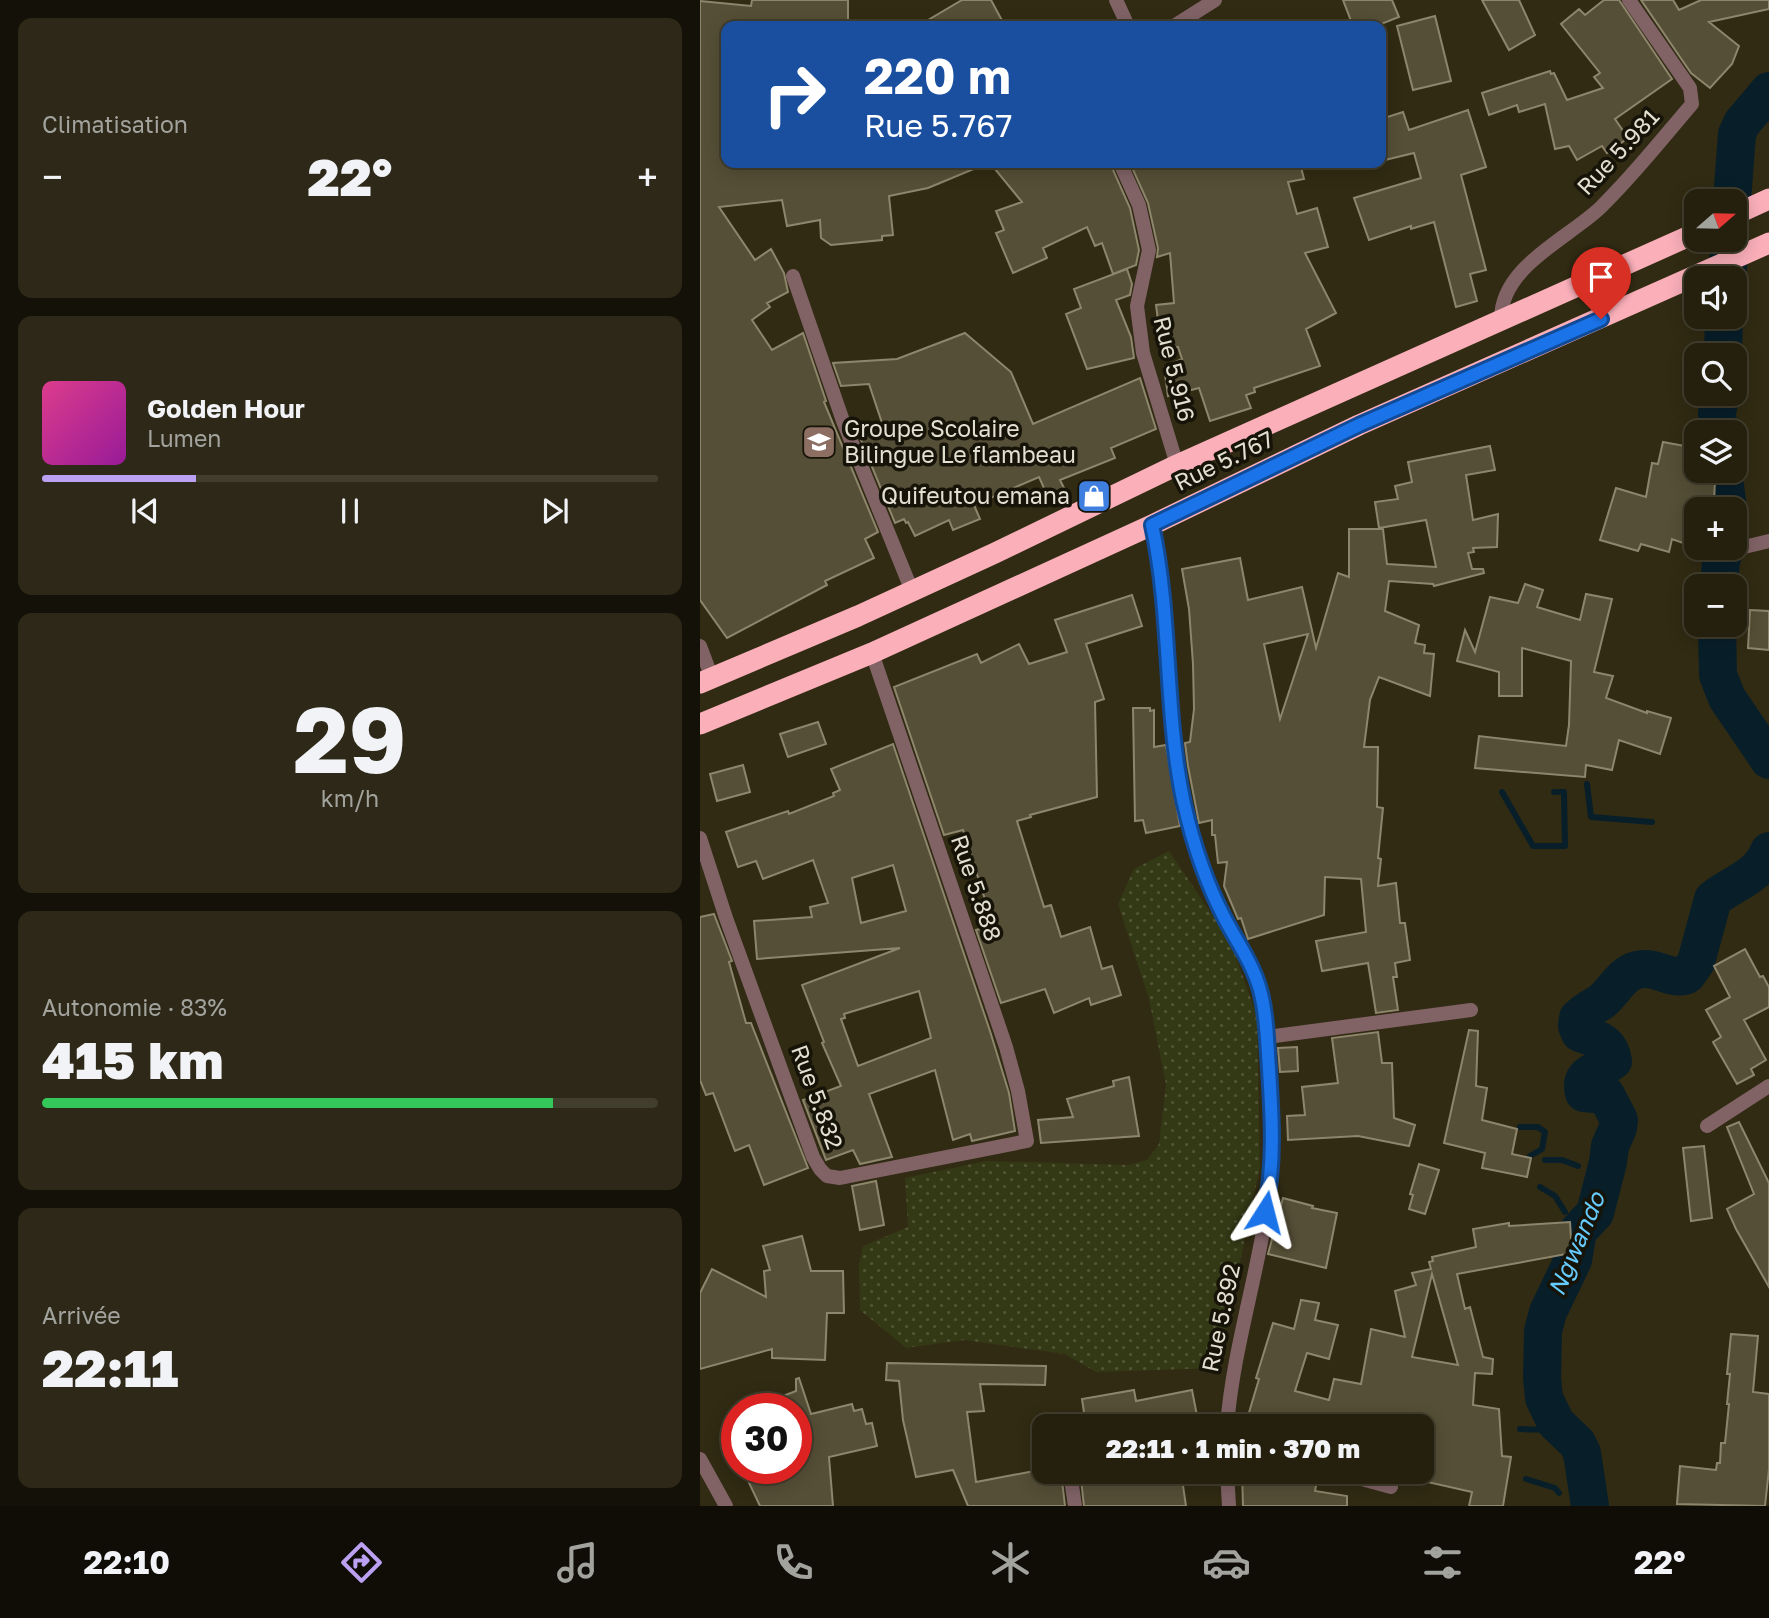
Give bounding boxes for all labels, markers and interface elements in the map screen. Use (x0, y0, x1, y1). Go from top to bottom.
text: 220 m (864, 46, 1011, 105)
icon: right (749, 49, 840, 140)
street label: Rue 5.981 (1570, 102, 1664, 200)
text: Rue 5.767 (864, 106, 1012, 144)
text: Climatisation (42, 110, 188, 138)
text: 22° (308, 145, 392, 207)
text: − (42, 154, 63, 199)
text: + (637, 154, 658, 199)
north arrow (1684, 189, 1746, 252)
map controls (1684, 189, 1747, 637)
pin (1571, 247, 1631, 319)
icon: arrive (1582, 258, 1620, 296)
button: sound (1684, 266, 1747, 329)
street label: Rue 5.916 (1148, 313, 1202, 424)
button: search (1684, 343, 1747, 406)
text: Golden Hour (147, 393, 305, 424)
place label: Groupe Scolaire Bilingue Le flambeau (844, 414, 1076, 468)
button: layers (1684, 420, 1747, 483)
school or university icon: Groupe Scolaire Bilingue Le flambeau (800, 423, 838, 461)
text: Lumen (147, 424, 221, 452)
street label: Rue 5.767 (1169, 424, 1278, 496)
shop icon: Quifeutou emana (1075, 477, 1113, 515)
place label: Quifeutou emana (881, 481, 1070, 509)
icon: previous (126, 492, 164, 530)
icon: pause (331, 492, 369, 530)
icon: next (536, 492, 574, 530)
button: + (1684, 497, 1747, 560)
button: − (1684, 574, 1747, 637)
text: 29 (293, 684, 407, 793)
text: km/h (321, 784, 379, 812)
street label: Rue 5.888 (946, 831, 1008, 944)
text: Autonomie · 83% (42, 993, 227, 1021)
text: 415 km (42, 1028, 224, 1090)
street label: Rue 5.832 (786, 1041, 850, 1153)
position arrow (1228, 1175, 1302, 1249)
water label: Ngwando (1541, 1186, 1612, 1300)
street label: Rue 5.892 (1195, 1261, 1245, 1374)
text: Arrivée (42, 1301, 121, 1329)
text: 22:11 (42, 1336, 179, 1398)
speed limit sign: 30 (721, 1393, 812, 1484)
text: 22:11 · 1 min · 370 m (1106, 1433, 1360, 1464)
icon: directions (337, 1538, 386, 1587)
icon: music (553, 1538, 602, 1587)
icon: phone (769, 1538, 818, 1587)
icon: climate (986, 1538, 1035, 1587)
icon: car (1202, 1538, 1251, 1587)
icon: filters (1418, 1538, 1467, 1587)
text: 22:10 (84, 1543, 170, 1581)
text: 22° (1634, 1543, 1685, 1581)

